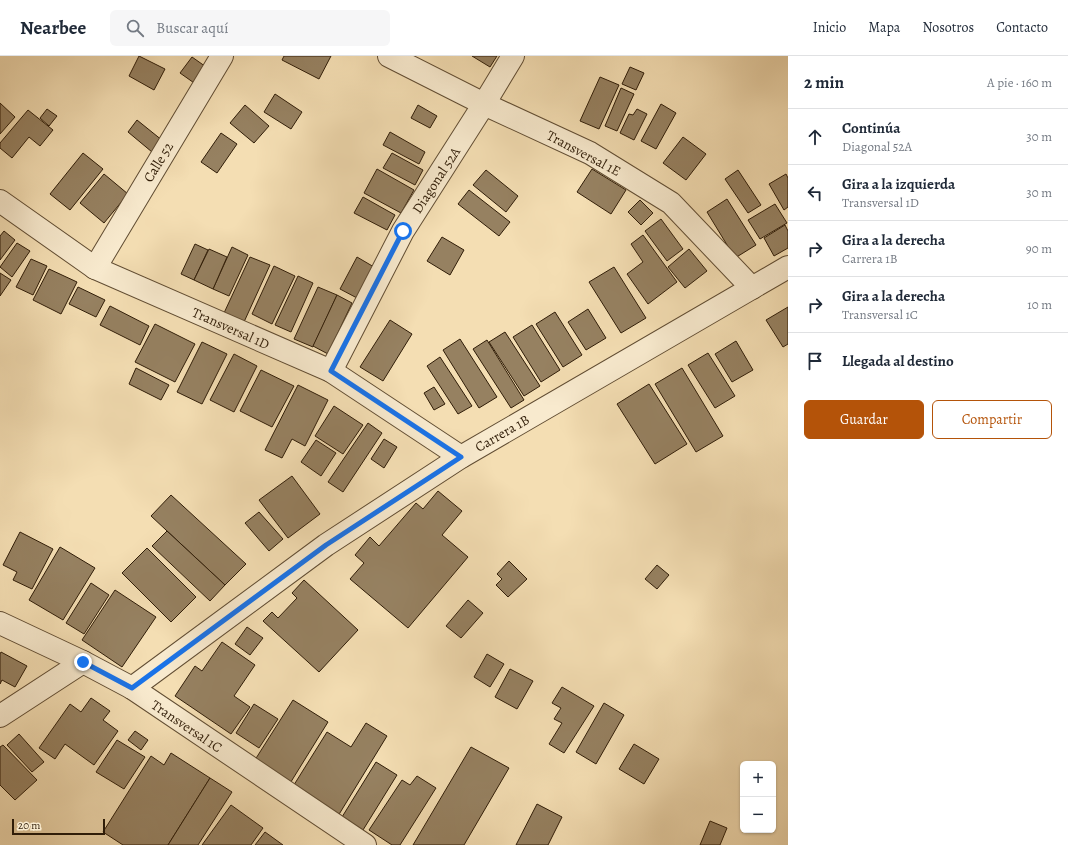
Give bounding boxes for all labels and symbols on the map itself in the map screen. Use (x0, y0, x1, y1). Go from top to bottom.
street label: Transversal 1E (543, 126, 624, 181)
street label: Calle 52 (139, 138, 178, 186)
street label: Diagonal 52A (408, 143, 465, 217)
route start (394, 222, 412, 240)
street label: Transversal 1D (189, 303, 273, 354)
street label: Carrera 1B (472, 410, 533, 457)
route end (74, 653, 92, 671)
street label: Transversal 1C (147, 696, 226, 757)
scale bar (12, 817, 105, 836)

